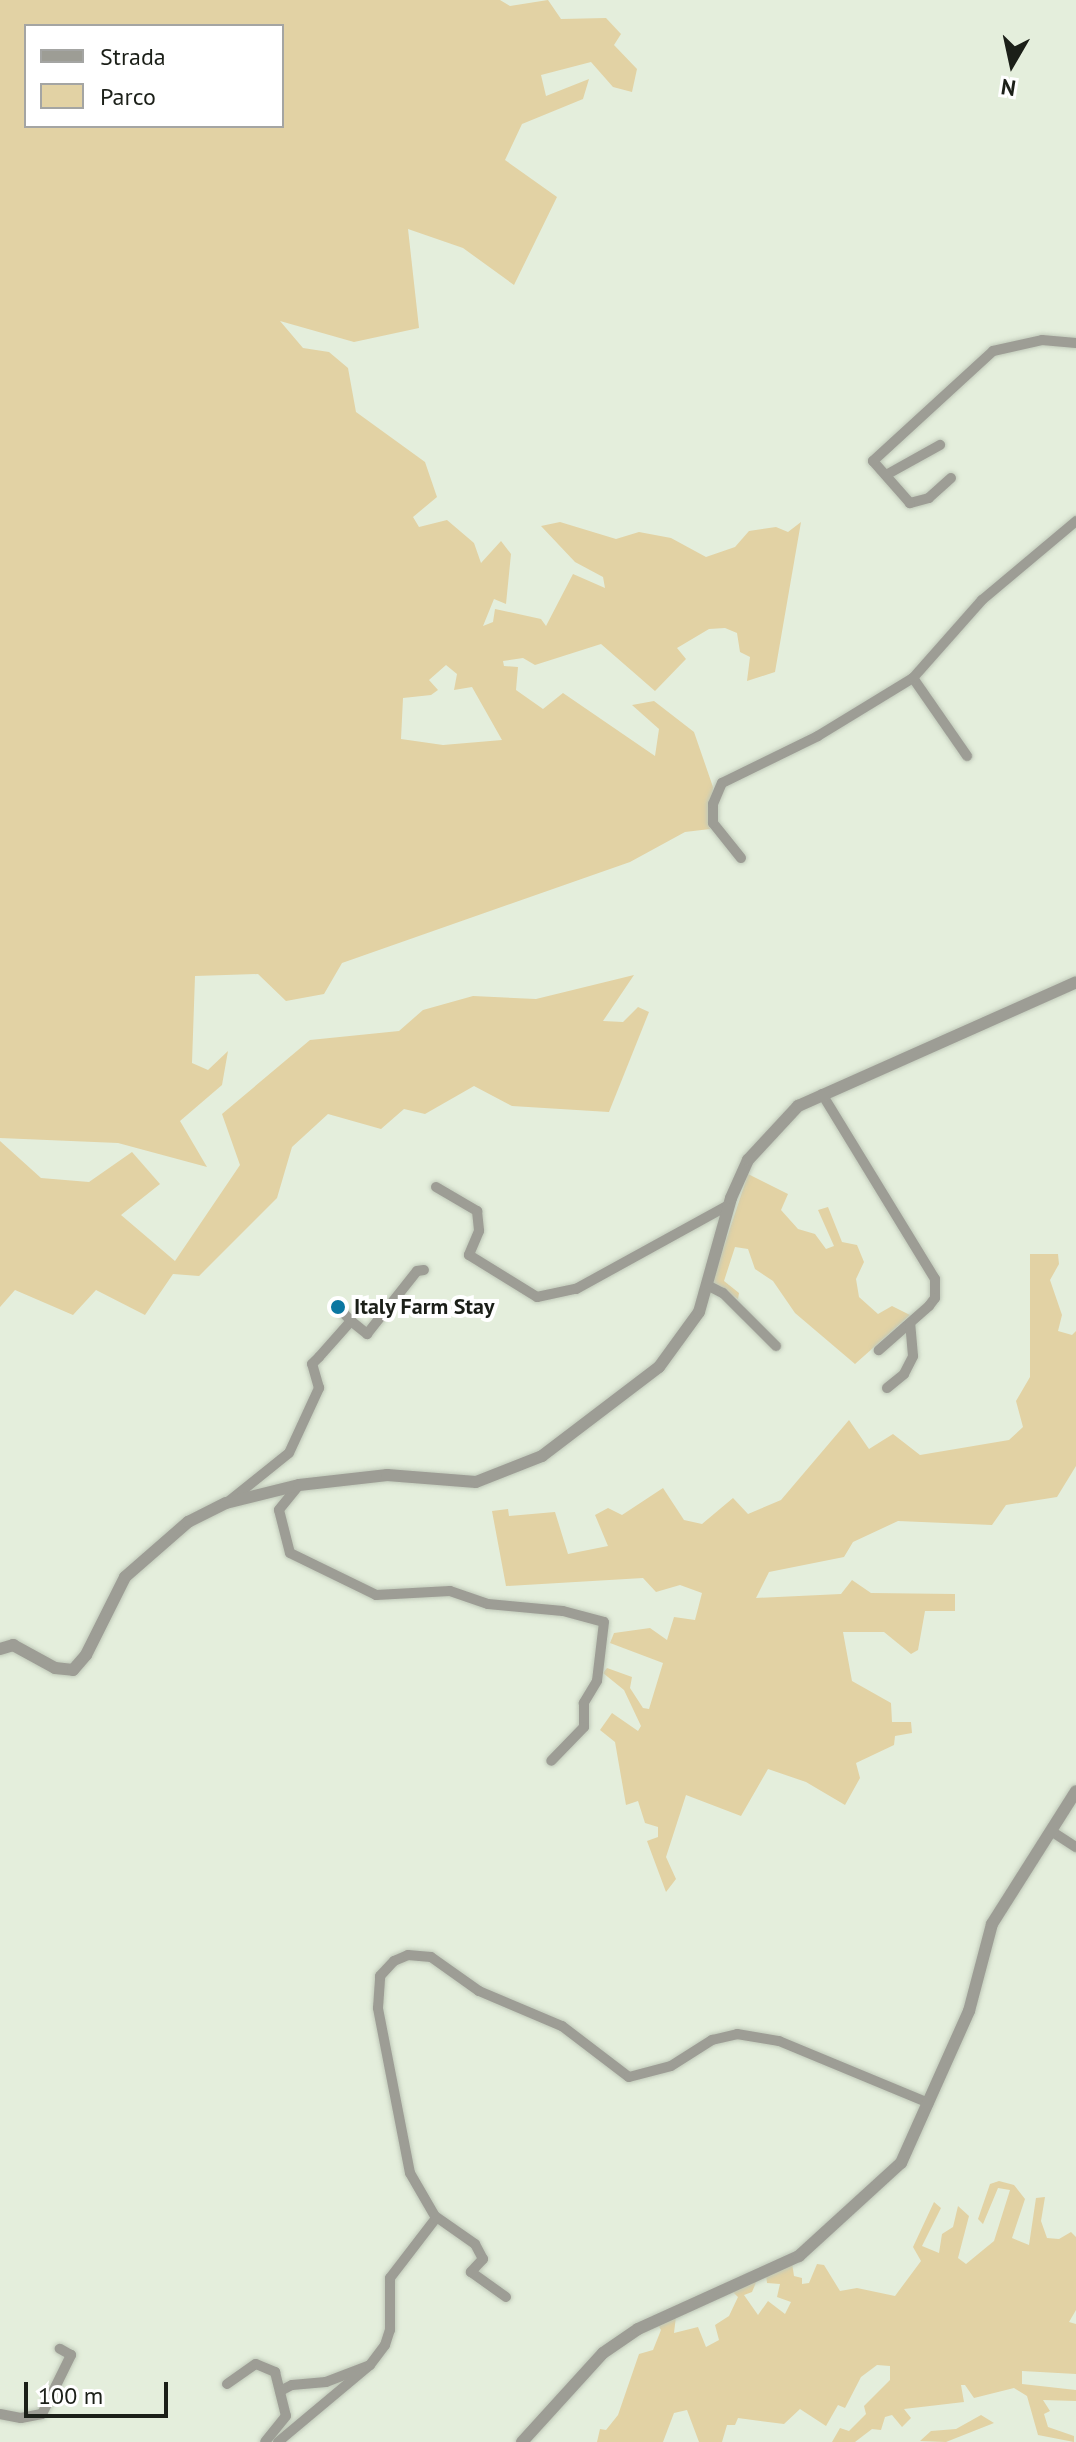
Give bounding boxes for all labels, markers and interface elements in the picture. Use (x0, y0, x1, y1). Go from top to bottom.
legend (24, 24, 284, 128)
north arrow (972, 24, 1052, 104)
text: Strada (100, 41, 166, 72)
text: N (999, 73, 1018, 103)
text: Parco (100, 81, 156, 112)
place label: Italy Farm Stay (354, 1294, 495, 1320)
marker: Italy Farm Stay (329, 1298, 347, 1316)
scale bar (28, 2366, 172, 2416)
text: 100 m (38, 2380, 103, 2411)

